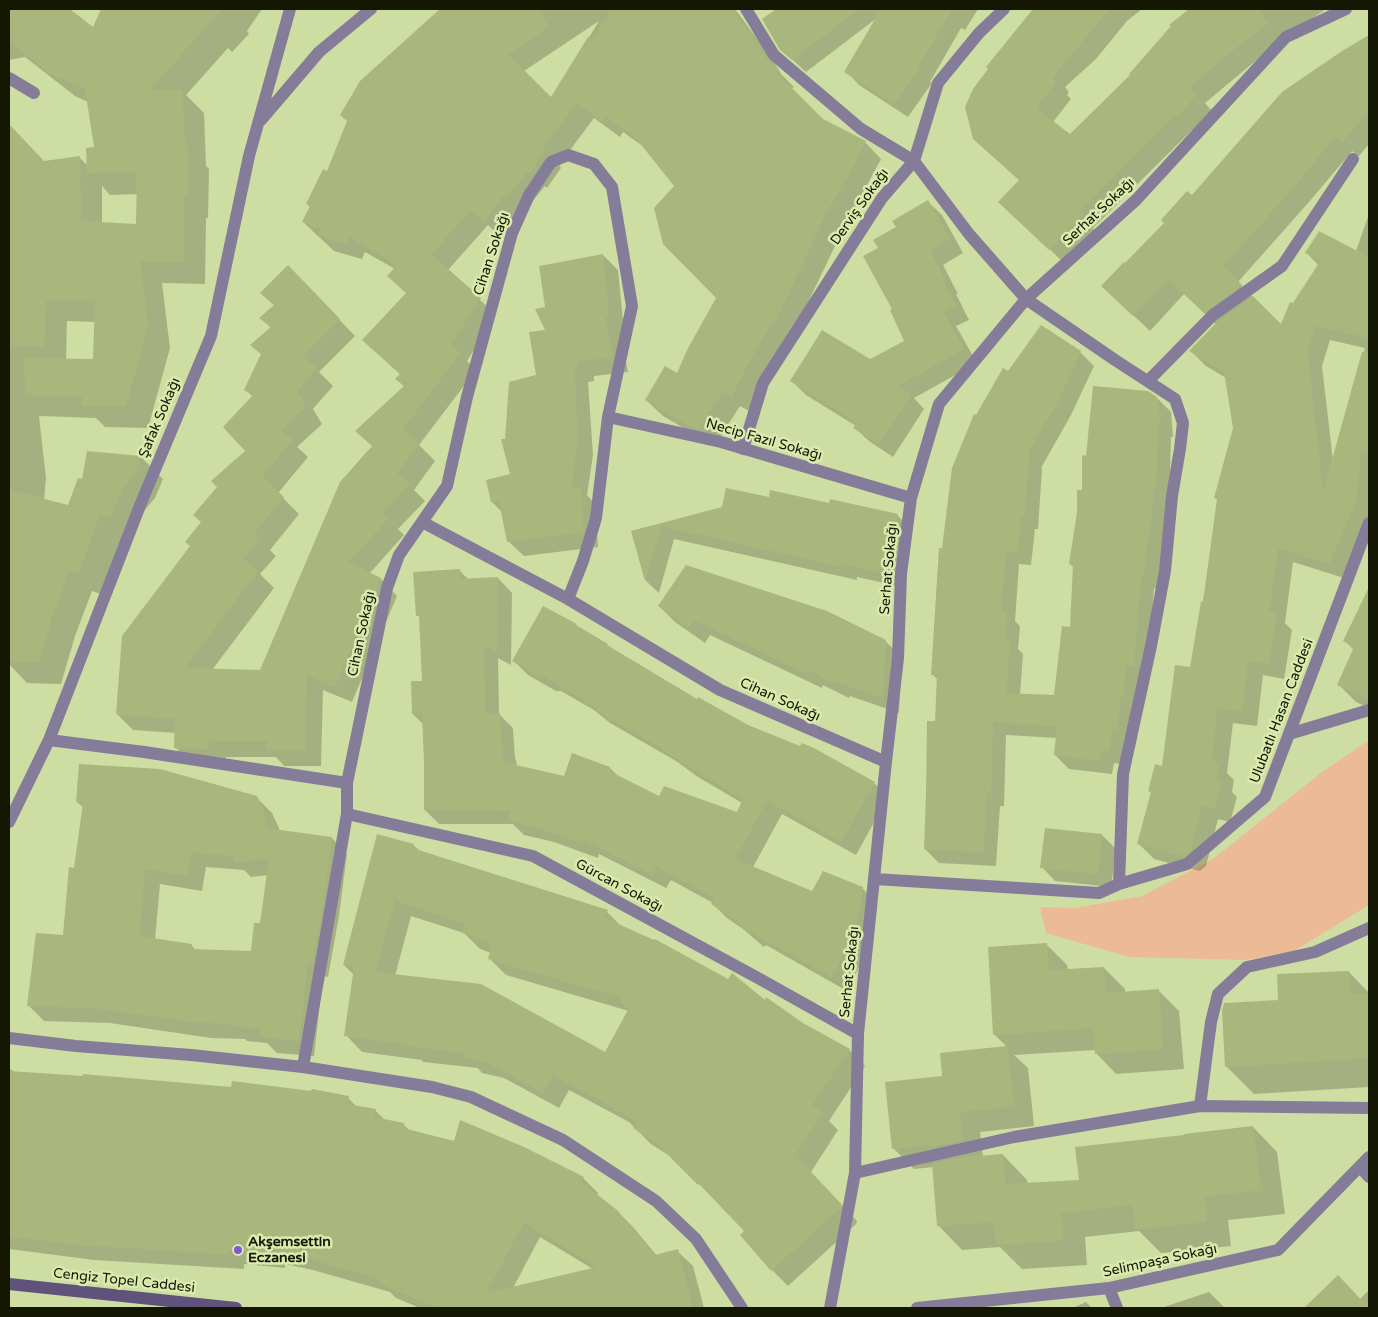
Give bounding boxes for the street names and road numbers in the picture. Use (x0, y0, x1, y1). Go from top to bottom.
street label: Derviş Sokağı (827, 165, 893, 249)
street label: Serhat Sokağı (1060, 175, 1138, 249)
street label: Cihan Sokağı (471, 210, 513, 298)
street label: Şafak Sokağı (136, 375, 184, 461)
street label: Necip Fazıl Sokağı (704, 415, 824, 465)
street label: Serhat Sokağı (877, 522, 901, 616)
street label: Cihan Sokağı (345, 590, 379, 678)
street label: Ulubatlı Hasan Caddesi (1247, 636, 1317, 786)
street label: Cihan Sokağı (737, 675, 823, 725)
street label: Gürcan Sokağı (572, 856, 666, 916)
street label: Serhat Sokağı (837, 925, 863, 1019)
street label: Selimpaşa Sokağı (1101, 1241, 1219, 1281)
street label: Cengiz Topel Caddesi (52, 1265, 196, 1297)

